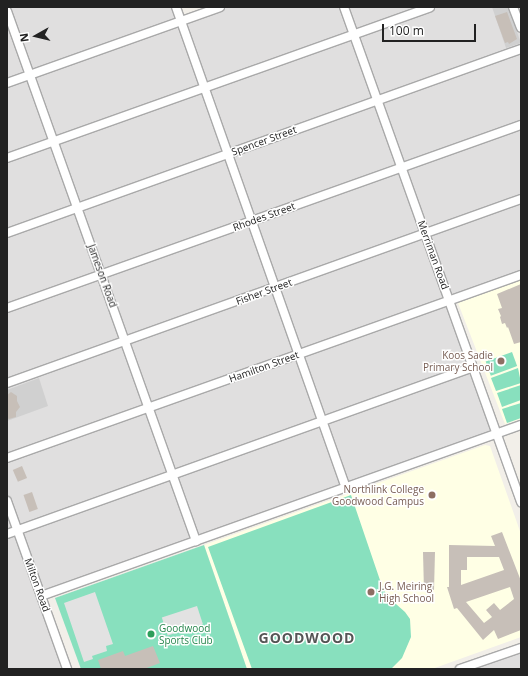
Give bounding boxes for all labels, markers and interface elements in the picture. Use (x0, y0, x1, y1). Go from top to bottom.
north arrow (16, 16, 56, 56)
scale bar (384, 16, 478, 42)
text: 100 m (389, 22, 424, 39)
text: N (16, 32, 32, 43)
street label: Spencer Street (230, 124, 298, 158)
street label: Rhodes Street (231, 200, 297, 234)
street label: Merriman Road (415, 219, 451, 291)
street label: Jameson Road (85, 243, 119, 309)
street label: Fisher Street (234, 276, 294, 308)
street label: Hamilton Street (227, 349, 301, 385)
place label: Koos Sadie Primary School (423, 349, 493, 372)
marker: Koos Sadie Primary School (496, 356, 506, 366)
place label: Northlink College Goodwood Campus (332, 483, 424, 506)
marker: Northlink College Goodwood Campus (427, 490, 437, 500)
street label: Milton Road (22, 557, 52, 613)
place label: J.G. Meiring High School (379, 580, 434, 604)
marker: J.G. Meiring High School (366, 587, 376, 597)
place label: Goodwood Sports Club (159, 622, 213, 646)
marker: Goodwood Sports Club (146, 629, 156, 639)
district label: GOODWOOD (259, 630, 355, 646)

